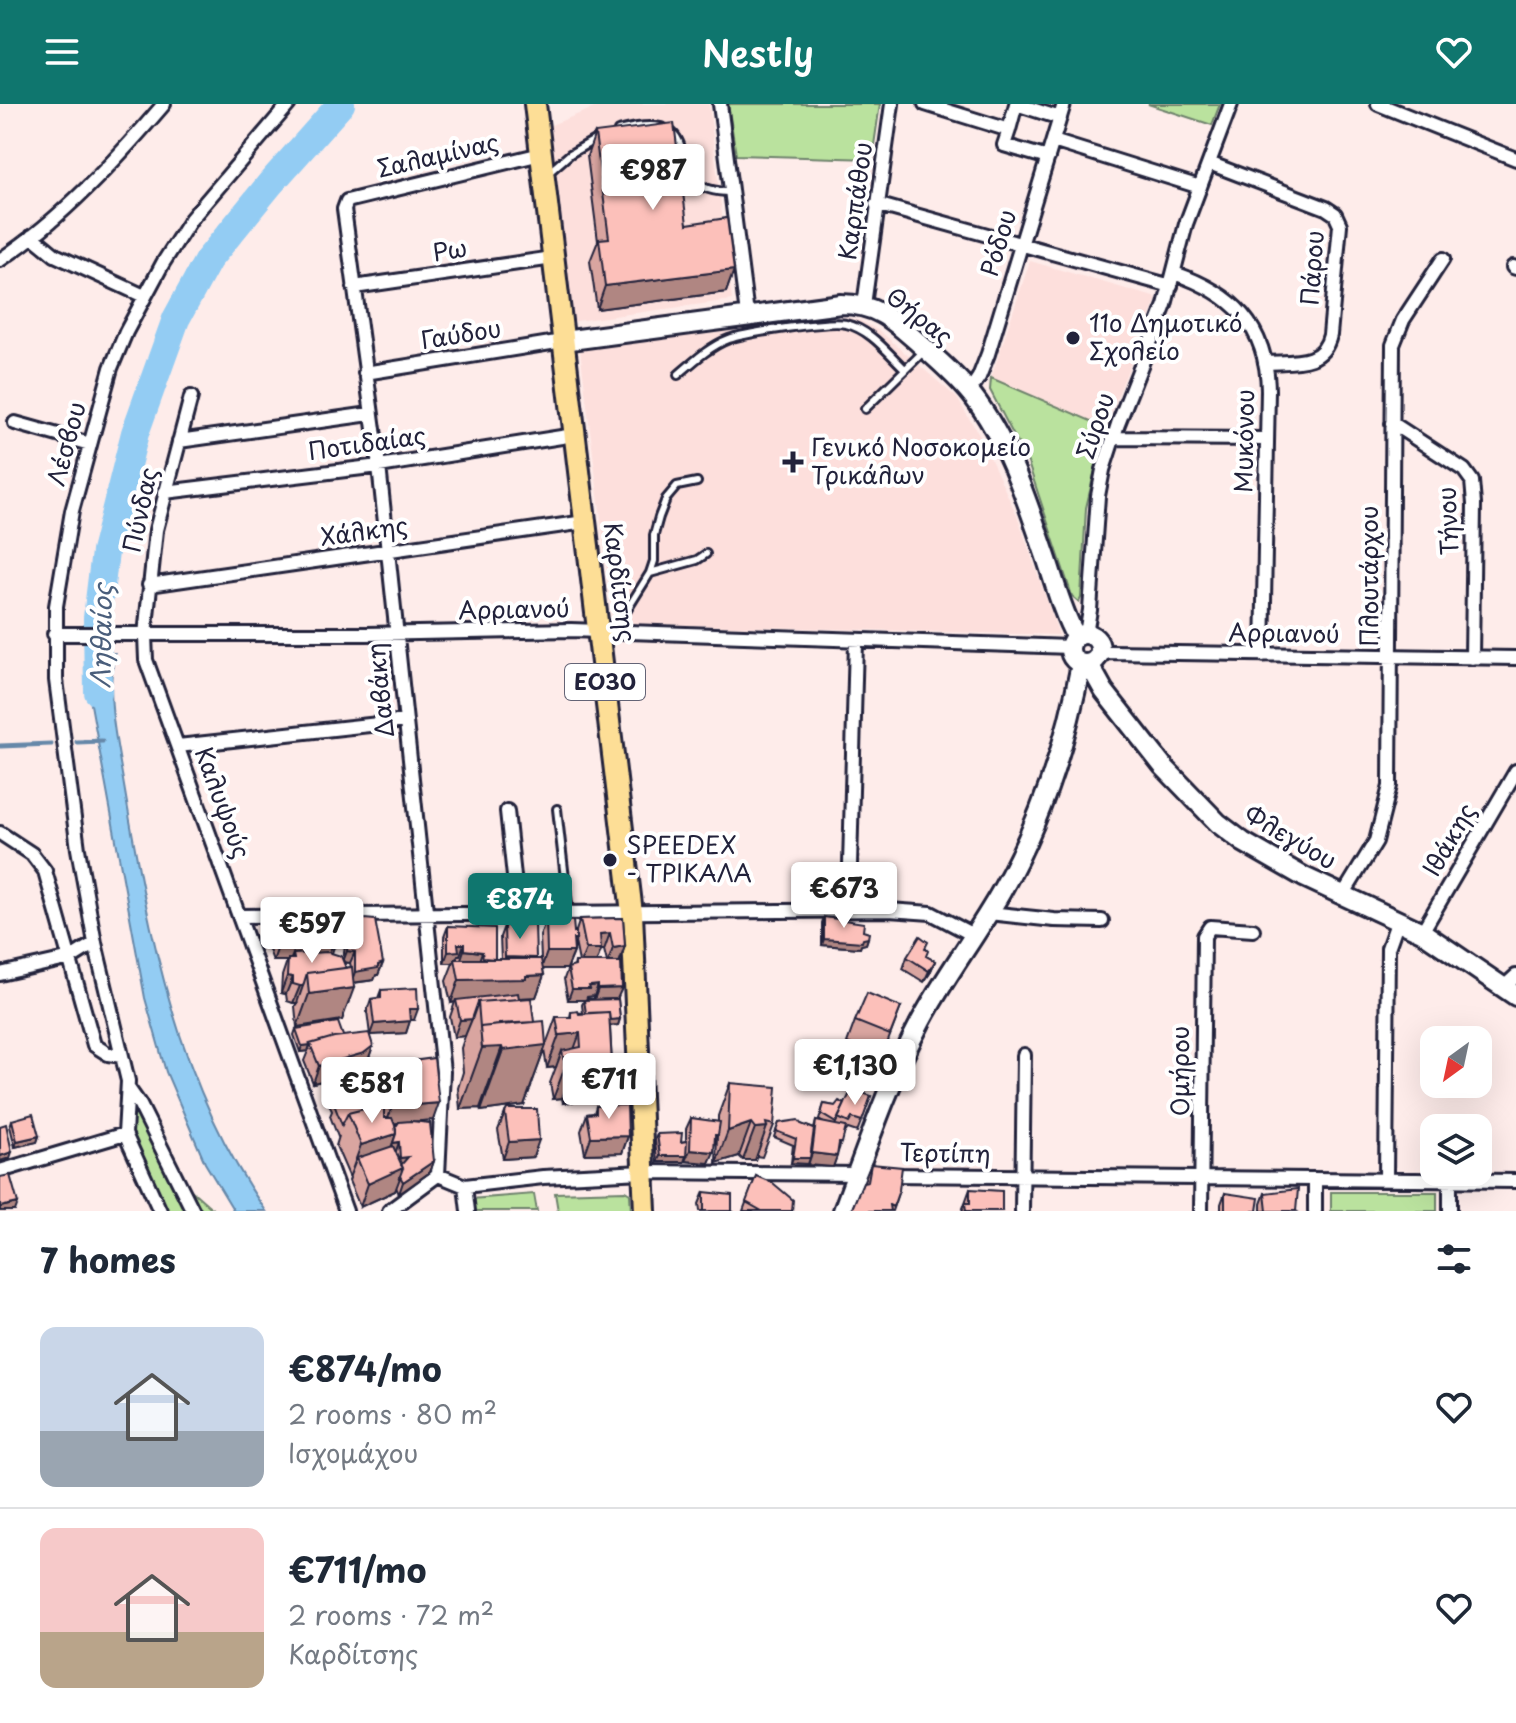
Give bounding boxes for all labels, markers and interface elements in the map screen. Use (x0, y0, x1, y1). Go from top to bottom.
text: Nestly (702, 25, 814, 79)
icon: menu (40, 30, 84, 74)
icon: heart (1432, 30, 1476, 74)
street label: Σαλαμίνας (373, 123, 502, 186)
street label: Καρπάθου (828, 139, 880, 262)
pin: €987 (606, 144, 700, 212)
text: €987 (620, 150, 686, 189)
street label: Ρόδου (970, 205, 1024, 280)
street label: Ρω (430, 229, 469, 269)
street label: Πάρου (1290, 229, 1332, 307)
street label: Θήρας (879, 278, 961, 353)
place label: 11ο Δημοτικό Σχολείο (1089, 304, 1243, 368)
street label: Γαύδου (418, 309, 503, 357)
marker: 11ο Δημοτικό Σχολείο (1064, 329, 1082, 347)
street label: Σύρου (1066, 387, 1122, 463)
street label: Μυκόνου (1224, 389, 1262, 493)
street label: Λέσβου (37, 398, 94, 489)
street label: Ποτιδαίας (306, 416, 428, 468)
place label: Γενικό Νοσοκομείο Τρικάλων (811, 428, 1031, 492)
marker: Γενικό Νοσοκομείο Τρικάλων (782, 451, 804, 473)
street label: Πύνδας (112, 464, 166, 555)
street label: Τήνου (1427, 486, 1467, 556)
street label: Πλουτάρχου (1350, 505, 1386, 647)
street label: Χάλκης (318, 506, 410, 554)
street label: Καρδίτσης (596, 520, 646, 644)
water label: Ληθαίος (80, 581, 121, 689)
street label: Αρριανού (458, 589, 570, 627)
street label: Αρριανού (1228, 613, 1340, 651)
street label: Δαβάκη (356, 641, 402, 739)
road number: ΕΟ30 (565, 664, 645, 700)
street label: Καλυψούς (187, 742, 261, 863)
street label: Φλεγύου (1238, 795, 1344, 877)
street label: Ιθάκης (1413, 796, 1484, 882)
place label: SPEEDEX - ΤΡΙΚΑΛΑ (626, 826, 752, 890)
marker: SPEEDEX - ΤΡΙΚΑΛΑ (601, 851, 619, 869)
pin: €673 (797, 862, 891, 930)
text: €673 (809, 868, 879, 907)
pin: €874 (473, 873, 567, 941)
text: €874 (486, 879, 554, 918)
pin: €597 (265, 897, 359, 965)
text: €597 (278, 903, 346, 942)
street label: Ομήρου (1161, 1026, 1197, 1116)
north arrow (1420, 1026, 1492, 1098)
map controls (1420, 1026, 1492, 1186)
pin: €1,130 (790, 1039, 920, 1107)
text: €1,130 (813, 1045, 897, 1084)
pin: €711 (562, 1053, 656, 1121)
pin: €581 (325, 1057, 419, 1125)
text: €711 (581, 1059, 637, 1098)
text: €581 (339, 1063, 405, 1102)
button: layers (1420, 1114, 1492, 1186)
street label: Τερτίπη (899, 1133, 991, 1171)
text: 7 homes (40, 1233, 176, 1285)
icon: filters (1432, 1237, 1476, 1281)
text: €874/mo (288, 1342, 442, 1394)
icon: home (104, 1359, 200, 1455)
icon: heart (1432, 1385, 1476, 1429)
text: 2 rooms · 80 m² (288, 1394, 497, 1433)
text: Ισχομάχου (288, 1433, 418, 1472)
text: €711/mo (288, 1543, 427, 1595)
icon: home (104, 1560, 200, 1656)
icon: heart (1432, 1586, 1476, 1630)
text: 2 rooms · 72 m² (288, 1595, 494, 1634)
text: Καρδίτσης (288, 1634, 418, 1673)

